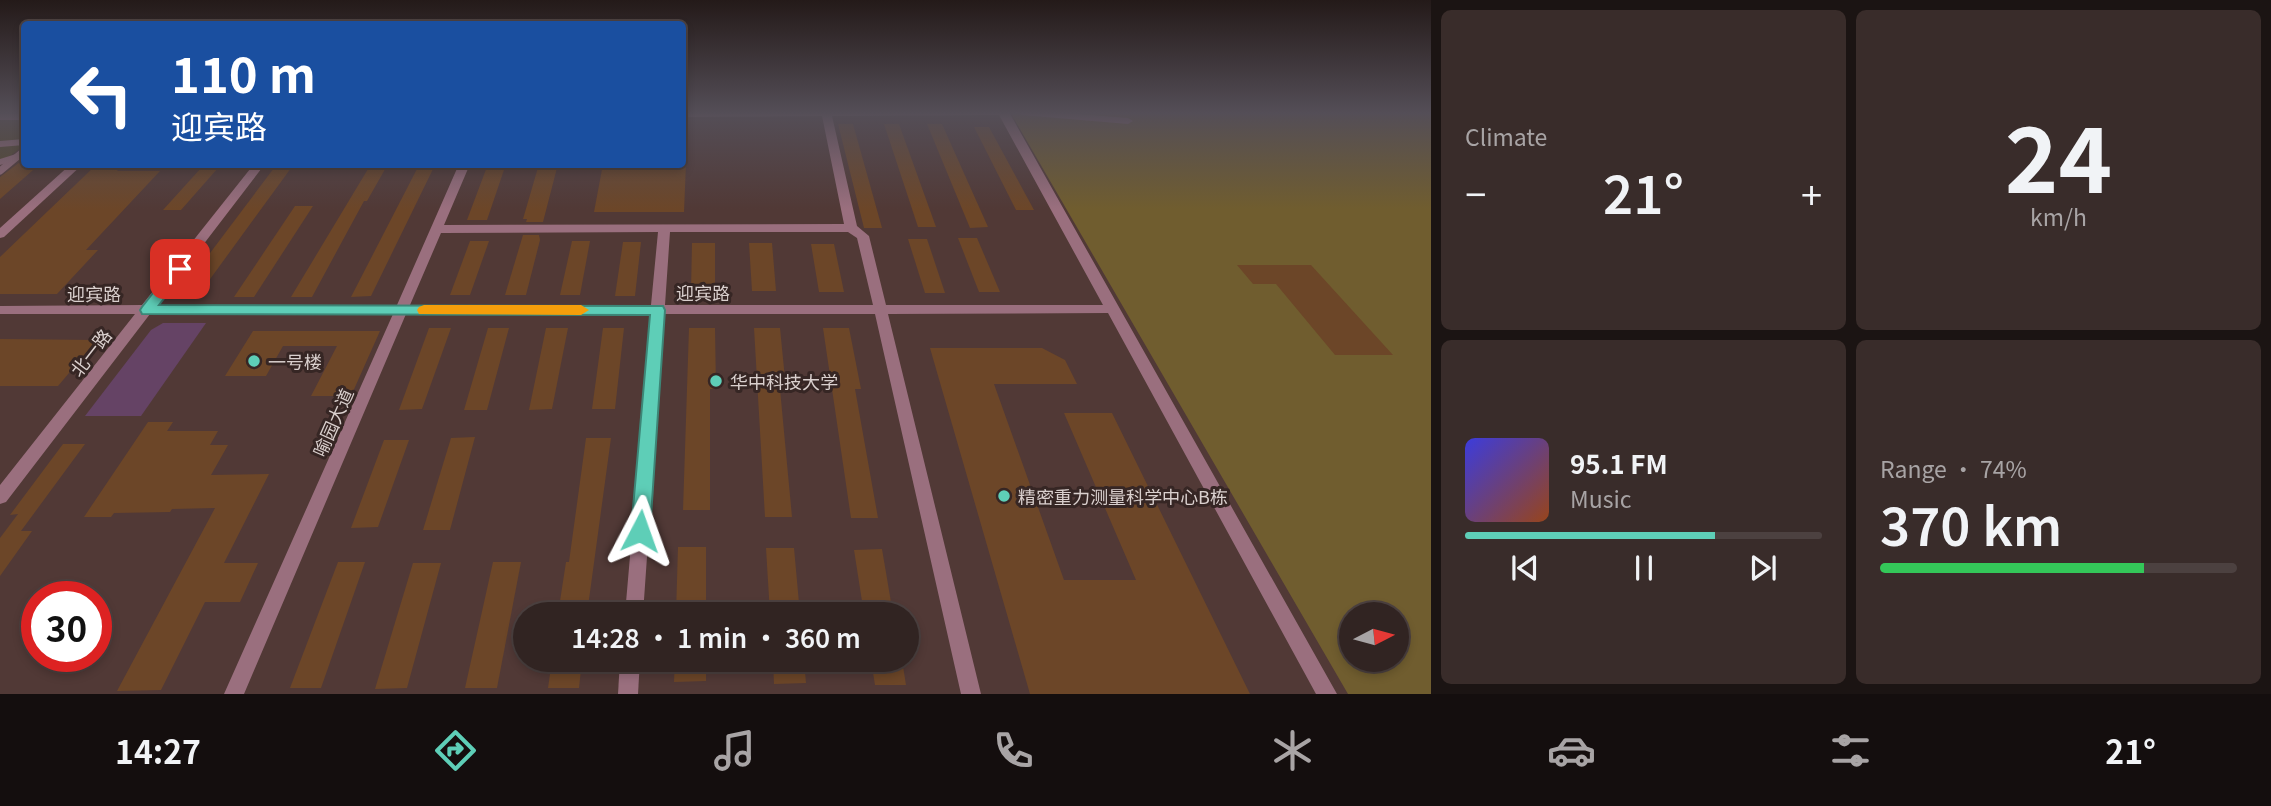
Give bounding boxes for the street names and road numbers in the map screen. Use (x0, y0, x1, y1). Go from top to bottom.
street label: 迎宾路 (676, 279, 730, 305)
street label: 迎宾路 (67, 280, 121, 306)
street label: 北一路 (63, 323, 117, 381)
street label: 喻园大道 (305, 384, 359, 460)

